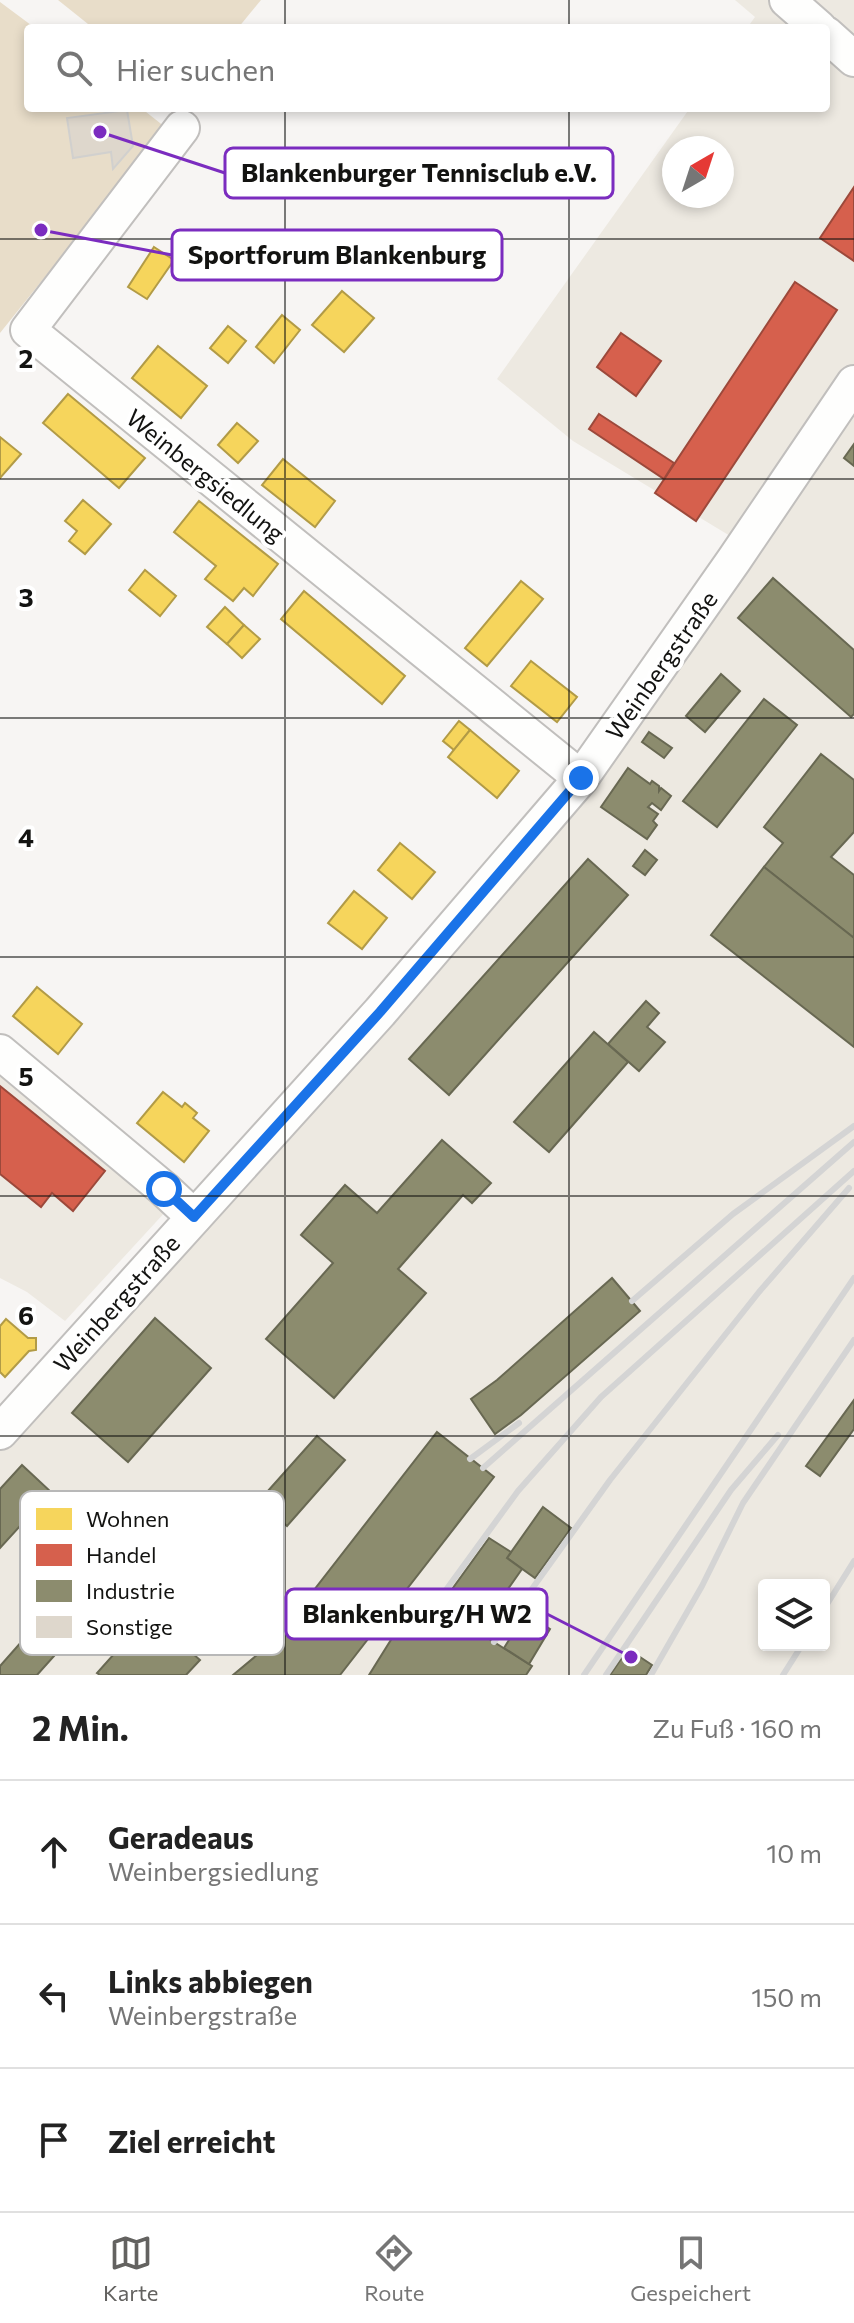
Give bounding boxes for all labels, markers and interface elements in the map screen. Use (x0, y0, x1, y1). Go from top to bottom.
search box (24, 24, 830, 112)
icon: search (52, 46, 96, 90)
text: Hier suchen (116, 50, 275, 87)
north arrow (662, 136, 734, 208)
callout: Blankenburger Tennisclub e.V. (225, 148, 613, 198)
text: Blankenburger Tennisclub e.V. (241, 156, 597, 187)
callout: Sportforum Blankenburg (172, 230, 502, 280)
text: Sportforum Blankenburg (188, 238, 486, 269)
text: 2 (19, 342, 33, 373)
street label: Weinbergsiedlung (121, 402, 291, 548)
text: 3 (18, 581, 34, 612)
street label: Weinbergstraße (599, 585, 723, 745)
route end (563, 760, 599, 796)
text: 4 (18, 821, 34, 852)
text: 5 (18, 1060, 34, 1091)
route start (146, 1171, 182, 1207)
street label: Weinbergstraße (47, 1228, 185, 1378)
text: 6 (18, 1299, 34, 1330)
legend (20, 1491, 284, 1655)
text: Wohnen (86, 1505, 169, 1532)
text: Handel (86, 1541, 157, 1568)
text: Industrie (86, 1577, 175, 1604)
map controls (758, 1579, 830, 1651)
button: layers (758, 1579, 830, 1651)
callout: Blankenburg/H W2 (286, 1589, 547, 1639)
text: Blankenburg/H W2 (302, 1597, 532, 1628)
text: Sonstige (86, 1613, 173, 1640)
text: 2 Min. (32, 1706, 129, 1748)
text: Zu Fuß · 160 m (653, 1712, 822, 1743)
text: Geradeaus (108, 1818, 254, 1855)
icon: ahead (32, 1830, 76, 1874)
text: 10 m (766, 1837, 822, 1868)
text: Weinbergsiedlung (108, 1855, 319, 1886)
text: Links abbiegen (108, 1962, 313, 1999)
icon: left (32, 1974, 76, 2018)
text: 150 m (751, 1981, 822, 2012)
text: Weinbergstraße (108, 1999, 297, 2030)
icon: arrive (32, 2118, 76, 2162)
text: Ziel erreicht (108, 2122, 276, 2159)
tab: Karte (103, 2231, 158, 2306)
tab: Route (364, 2231, 424, 2306)
tab: Gespeichert (630, 2231, 751, 2306)

